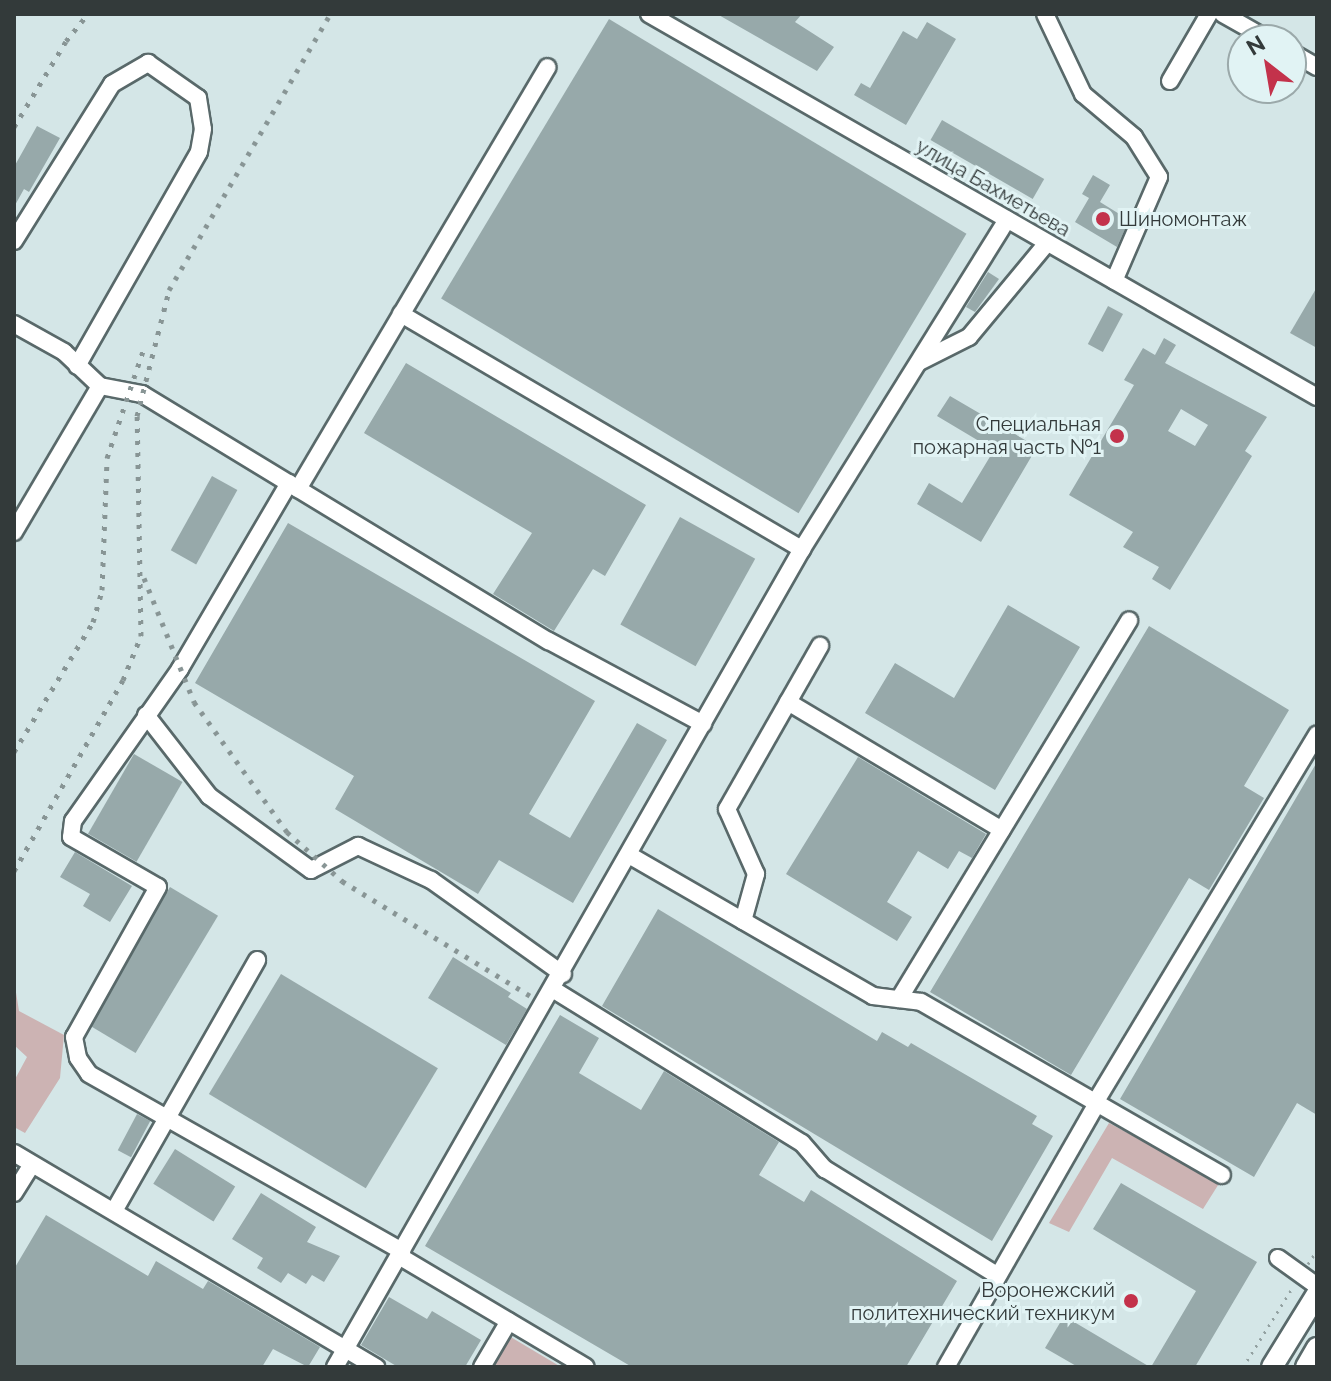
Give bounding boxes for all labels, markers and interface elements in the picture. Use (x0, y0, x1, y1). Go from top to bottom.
north arrow (1227, 24, 1307, 104)
text: N (1242, 30, 1270, 61)
street label: улица Бахметьева (912, 134, 1074, 242)
place label: Шиномонтаж (1119, 207, 1247, 231)
marker: Шиномонтаж (1094, 210, 1112, 228)
place label: Специальная пожарная часть №1 (913, 412, 1101, 459)
marker: Специальная пожарная часть №1 (1108, 427, 1126, 445)
place label: Воронежский политехнический техникум (851, 1278, 1115, 1325)
marker: Воронежский политехнический техникум (1122, 1292, 1140, 1310)

